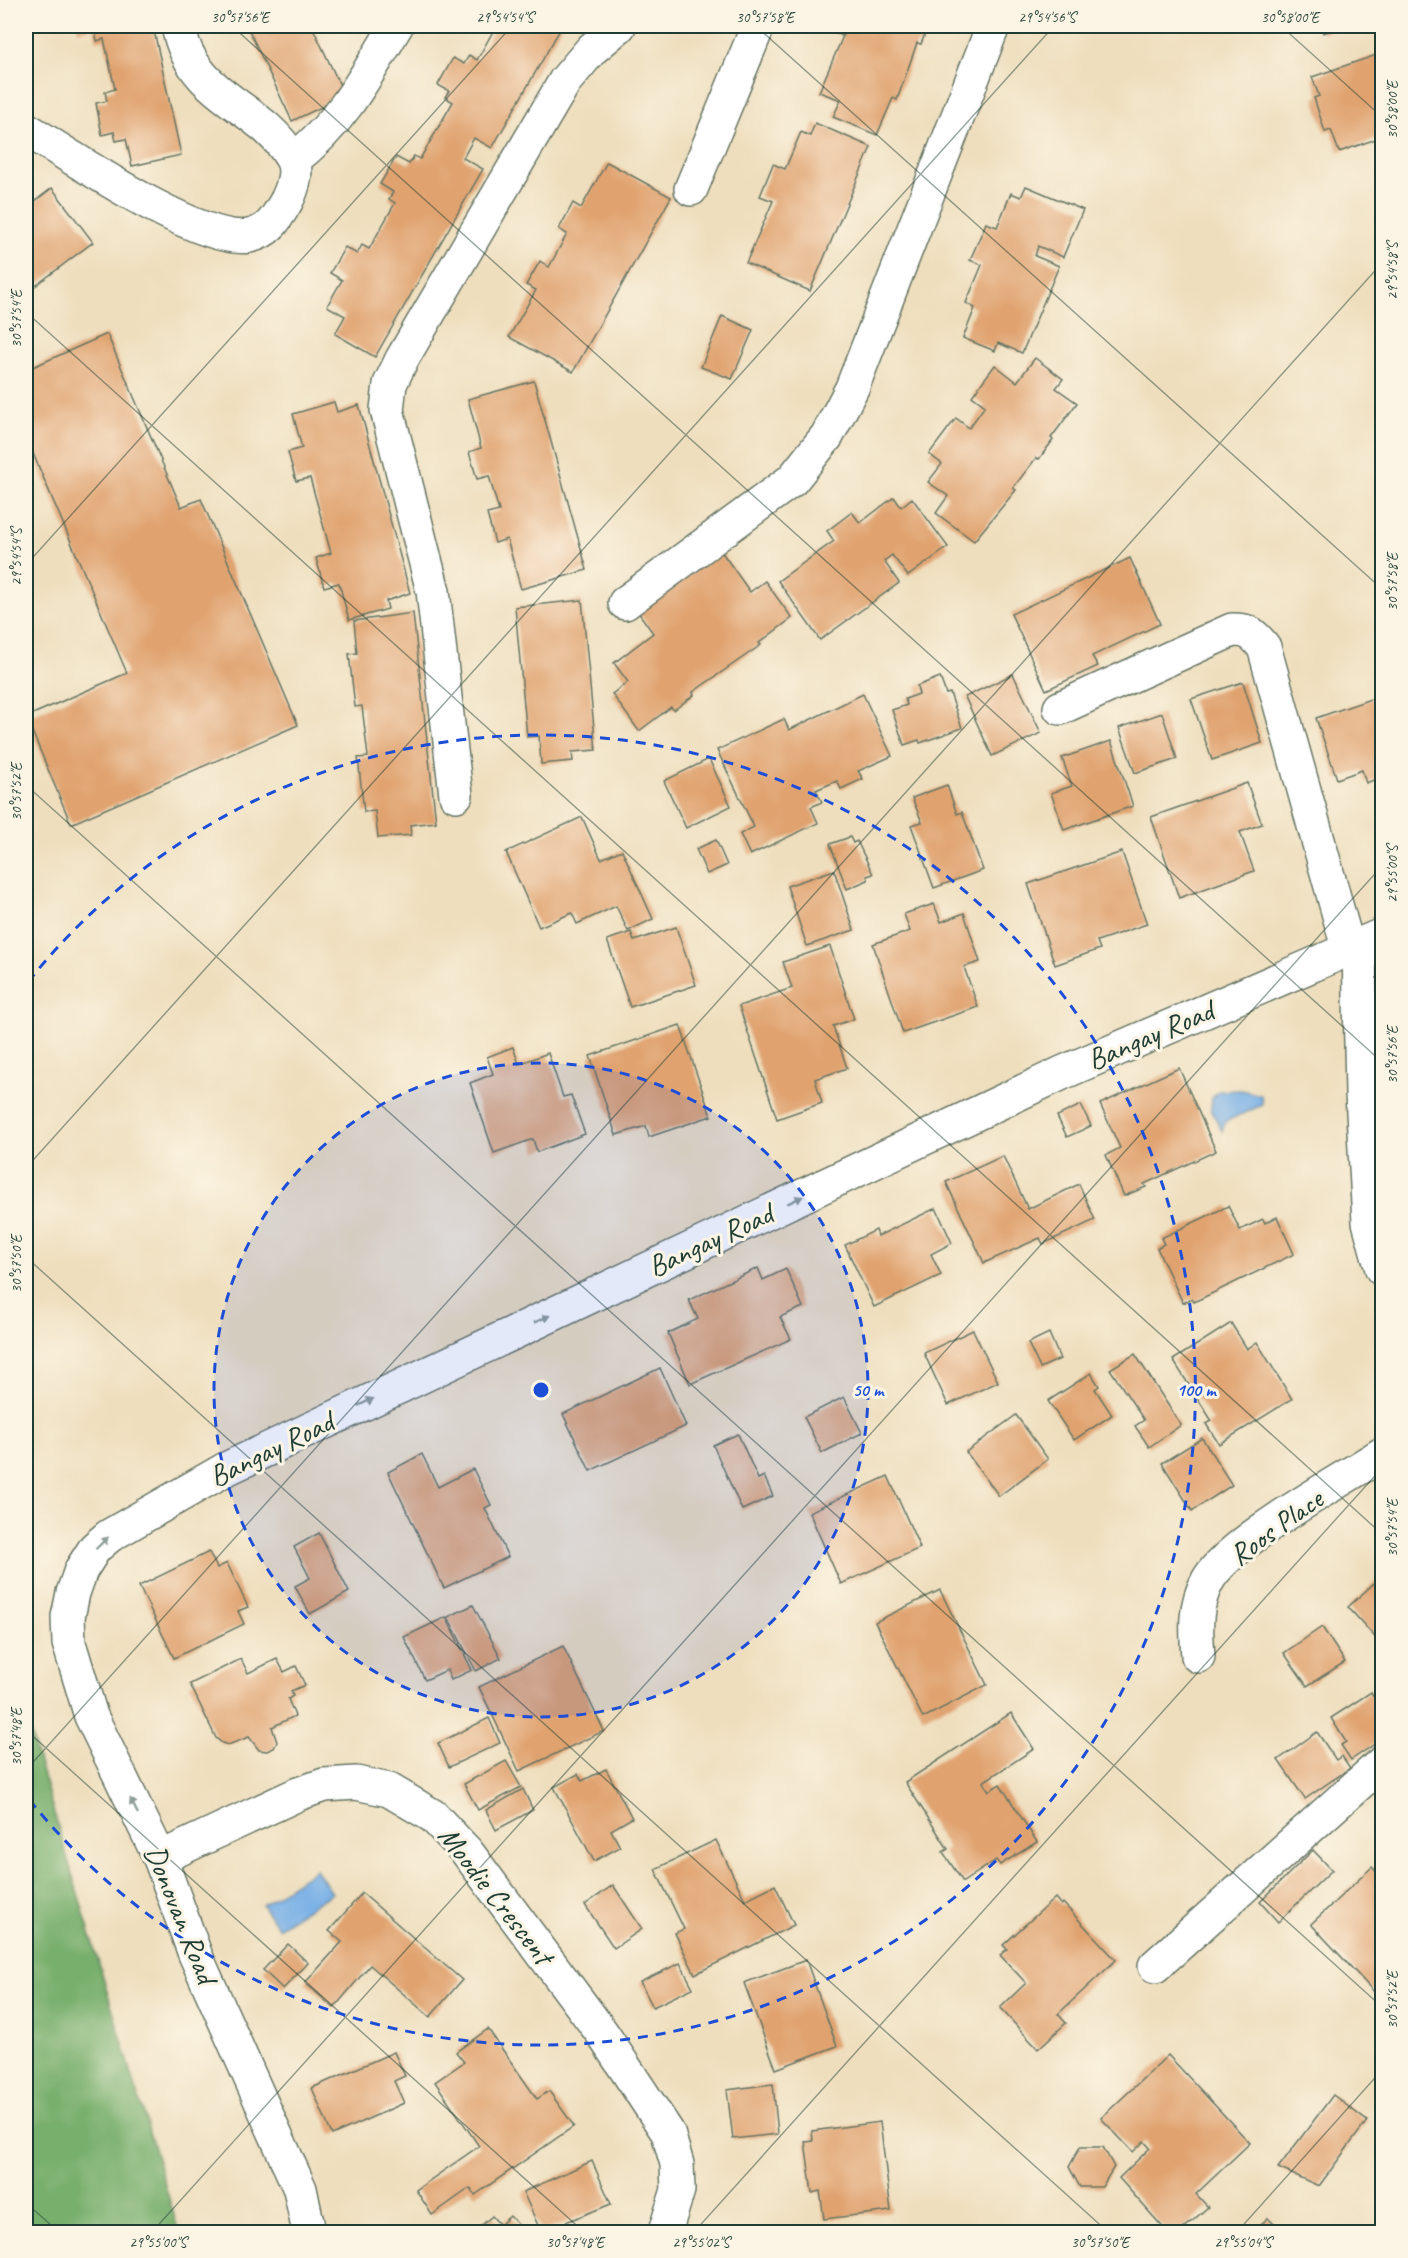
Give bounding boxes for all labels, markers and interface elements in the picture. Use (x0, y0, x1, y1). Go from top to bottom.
text: 30°57'56"E (211, 8, 271, 27)
text: 29°54'54"S (476, 8, 536, 27)
text: 30°57'58"E (736, 8, 796, 27)
text: 29°54'56"S (1018, 8, 1078, 27)
text: 30°58'00"E (1261, 8, 1321, 27)
text: 30°58'00"E (1383, 79, 1402, 139)
text: 29°54'58"S (1383, 240, 1402, 300)
text: 30°57'54"E (7, 288, 26, 348)
text: 29°54'54"S (7, 526, 26, 586)
text: 30°57'58"E (1383, 551, 1402, 611)
text: 30°57'52"E (7, 761, 26, 821)
text: 29°55'00"S (1383, 843, 1402, 903)
street label: Bangay Road (1081, 990, 1223, 1079)
text: 30°57'56"E (1383, 1024, 1402, 1084)
street label: Bangay Road (641, 1193, 782, 1285)
one-way arrow (786, 1195, 804, 1205)
text: 30°57'50"E (7, 1233, 26, 1293)
one-way arrow (534, 1314, 551, 1323)
text: 50 m (853, 1379, 885, 1401)
text: 100 m (1177, 1379, 1217, 1401)
centre of rings (531, 1380, 551, 1400)
one-way arrow (358, 1398, 375, 1407)
street label: Bangay Road (203, 1401, 343, 1495)
street label: Roos Place (1222, 1479, 1332, 1574)
text: 30°57'54"E (1383, 1497, 1402, 1557)
one-way arrow (94, 1536, 108, 1550)
text: 30°57'48"E (7, 1706, 26, 1766)
one-way arrow (130, 1797, 139, 1814)
street label: Moodie Crescent (430, 1818, 565, 1975)
street label: Donovan Road (136, 1839, 227, 1992)
text: 30°57'52"E (1383, 1969, 1402, 2029)
text: 29°55'00"S (129, 2233, 189, 2252)
text: 30°57'48"E (546, 2233, 606, 2252)
text: 29°55'02"S (672, 2233, 732, 2252)
text: 30°57'50"E (1071, 2233, 1131, 2252)
text: 29°55'04"S (1214, 2233, 1274, 2252)

